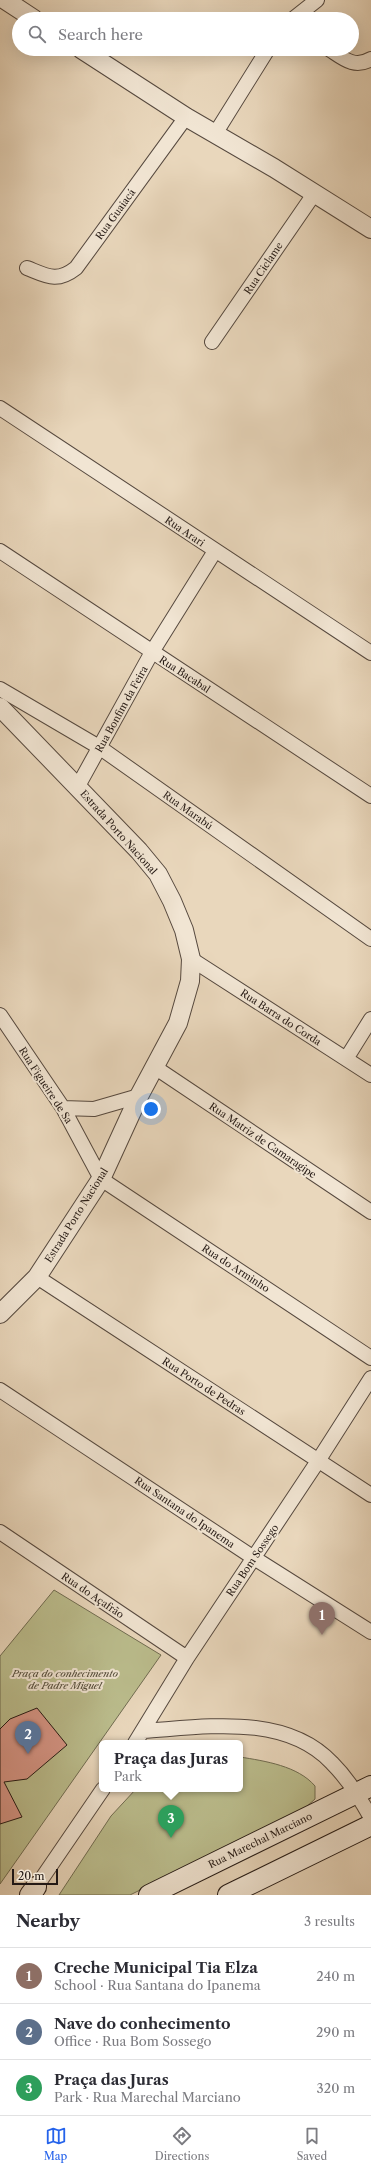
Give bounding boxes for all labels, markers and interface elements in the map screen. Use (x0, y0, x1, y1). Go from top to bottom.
search box (12, 12, 359, 56)
icon: search (26, 23, 48, 45)
text: Search here (58, 25, 143, 44)
street label: Rua Guaiacá (93, 186, 139, 242)
street label: Rua Ciclame (241, 239, 286, 297)
street label: Rua Arari (162, 513, 207, 549)
street label: Rua Bacabal (157, 653, 213, 696)
street label: Rua Bonfim da Feira (92, 663, 151, 755)
street label: Estrada Porto Nacional (77, 787, 160, 877)
street label: Rua Marabú (160, 788, 215, 832)
street label: Rua Barra do Corda (238, 986, 324, 1049)
street label: Rua Figueire de Sa (16, 1044, 76, 1127)
your location (141, 1099, 161, 1119)
street label: Rua Matriz de Camaragipe (207, 1100, 319, 1181)
street label: Estrada Porto Nacional (42, 1165, 111, 1265)
street label: Rua do Arminho (199, 1242, 272, 1295)
street label: Rua Porto de Pedras (160, 1355, 248, 1418)
street label: Rua Santana do Ipanema (132, 1474, 238, 1551)
street label: Rua Bom Sossego (223, 1522, 281, 1599)
street label: Rua do Açafrão (59, 1570, 127, 1621)
pin: 1 (309, 1602, 335, 1635)
park label: Praça do conhecimento de Padre Miguel (11, 1667, 119, 1692)
pin: 2 (15, 1721, 41, 1754)
popup (99, 1740, 243, 1792)
text: Praça das Juras (114, 1749, 228, 1768)
text: Park (114, 1768, 142, 1784)
pin: 3 (158, 1805, 184, 1838)
street label: Rua Marechal Marciano (206, 1810, 314, 1871)
scale bar (12, 1867, 58, 1886)
text: 20 m (18, 1869, 44, 1883)
text: Nearby (16, 1911, 80, 1931)
text: 3 results (304, 1913, 355, 1929)
text: Creche Municipal Tia Elza (54, 1958, 258, 1977)
text: 1 (26, 1968, 32, 1984)
text: 240 m (316, 1968, 355, 1984)
text: School · Rua Santana do Ipanema (54, 1977, 261, 1993)
text: Nave do conhecimento (54, 2014, 231, 2033)
text: 2 (25, 2024, 33, 2040)
text: 290 m (316, 2024, 355, 2040)
text: Office · Rua Bom Sossego (54, 2033, 211, 2049)
text: Praça das Juras (54, 2070, 169, 2089)
text: 3 (25, 2080, 33, 2096)
text: 320 m (317, 2080, 355, 2096)
text: Park · Rua Marechal Marciano (54, 2089, 241, 2105)
tab: Map (44, 2125, 67, 2163)
tab: Directions (155, 2125, 209, 2163)
tab: Saved (297, 2125, 327, 2163)

